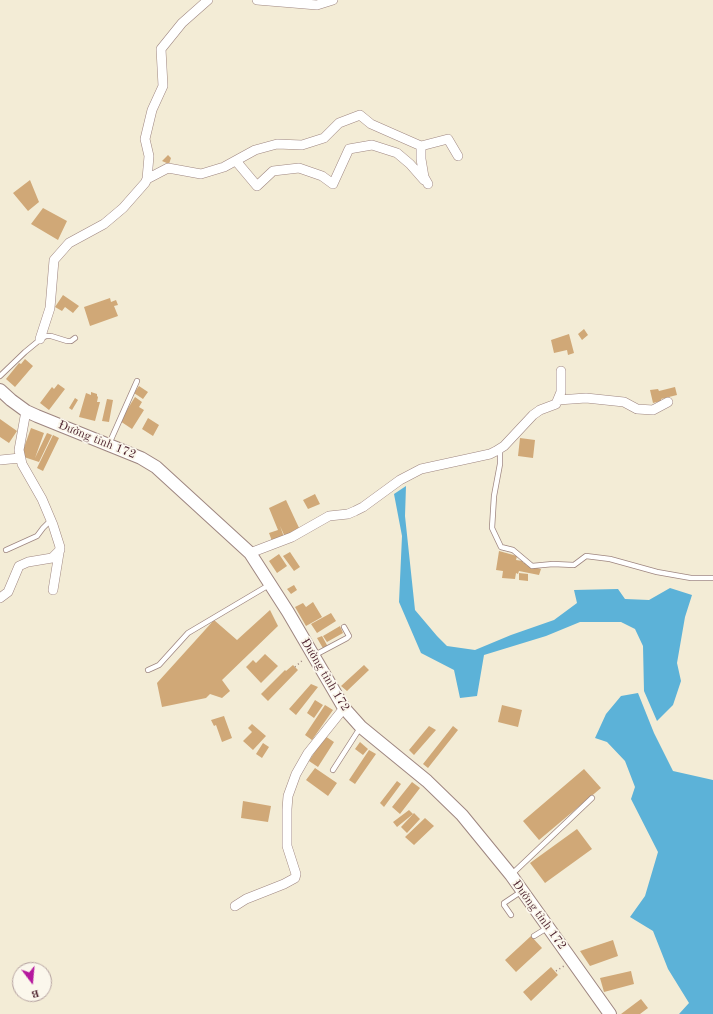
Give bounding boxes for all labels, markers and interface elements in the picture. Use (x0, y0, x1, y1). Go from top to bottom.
street label: Đường tỉnh 172 (56, 418, 138, 462)
street label: Đường tỉnh 172 (298, 636, 352, 714)
street label: Đường tỉnh 172 (509, 877, 569, 953)
north arrow (12, 962, 52, 1002)
text: B (30, 987, 40, 999)

